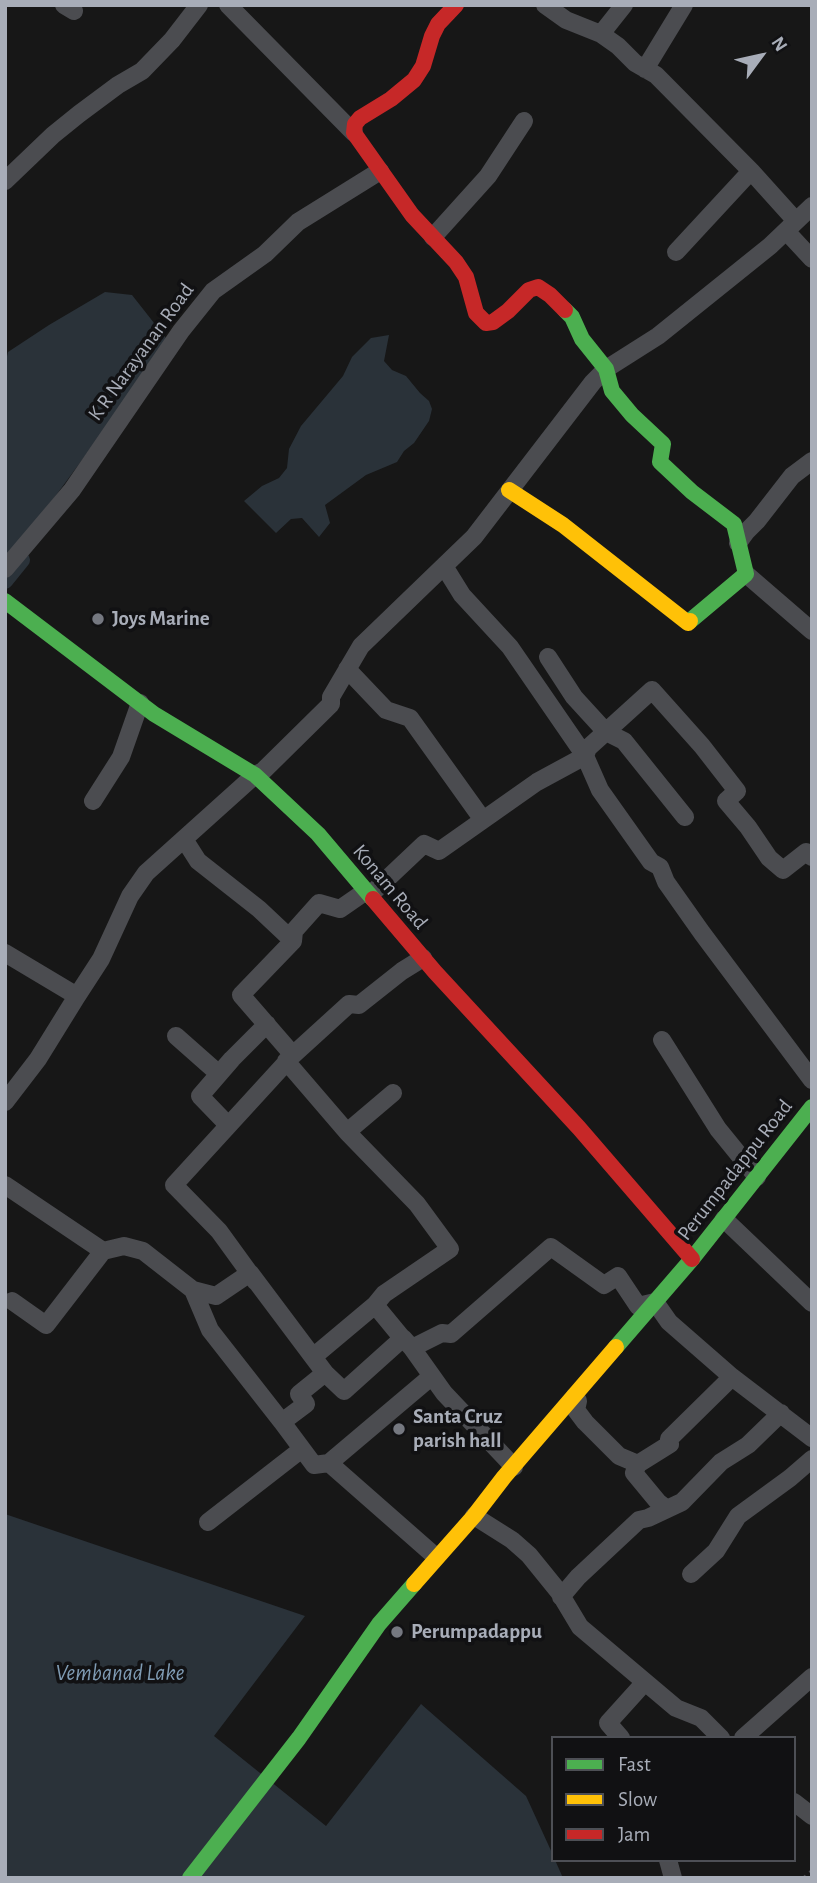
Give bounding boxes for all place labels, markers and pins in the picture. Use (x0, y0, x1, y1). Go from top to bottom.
place label: Joys Marine (112, 606, 210, 632)
marker: Joys Marine (90, 611, 106, 627)
place label: Santa Cruz parish hall (413, 1404, 502, 1454)
marker: Santa Cruz parish hall (391, 1421, 407, 1437)
place label: Perumpadappu (411, 1619, 542, 1645)
marker: Perumpadappu (389, 1624, 405, 1640)

